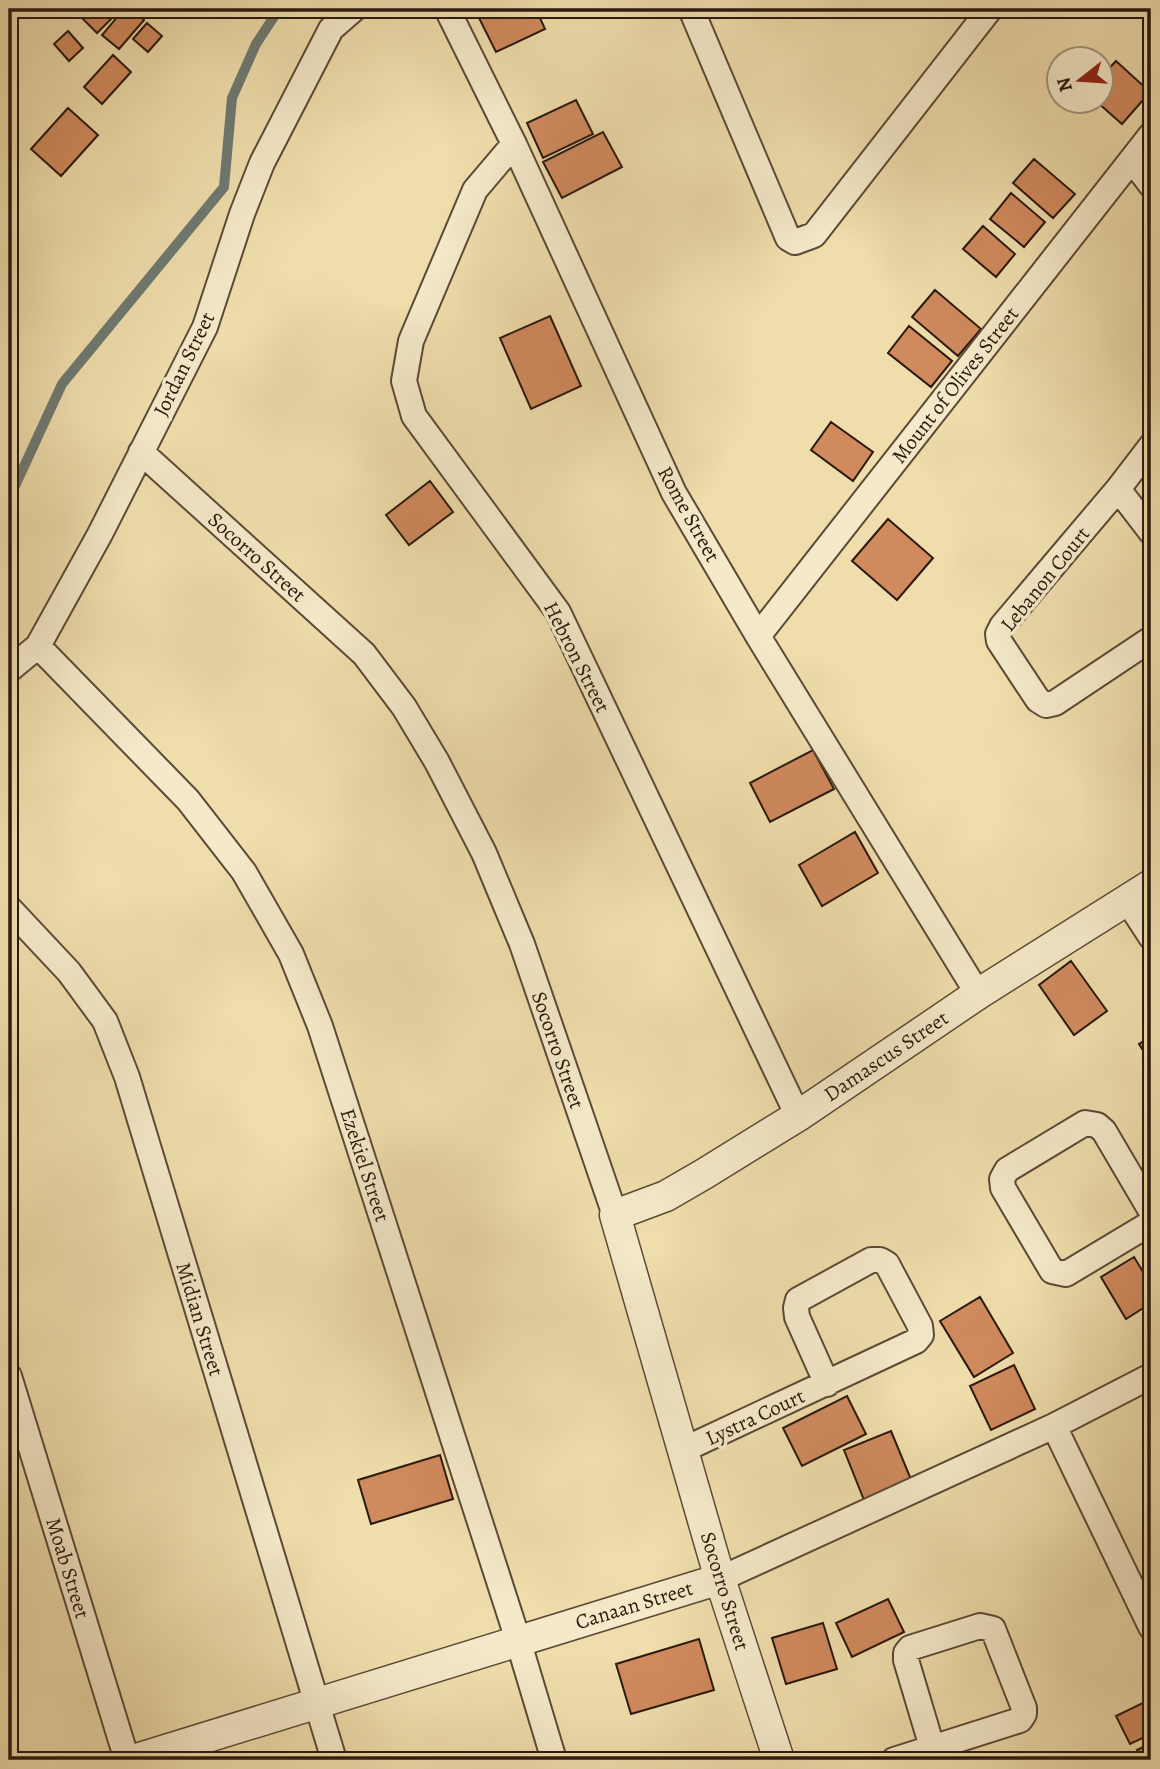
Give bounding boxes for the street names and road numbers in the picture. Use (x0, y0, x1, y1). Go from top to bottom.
street label: Mount of Olives Street (885, 301, 1025, 469)
street label: Jordan Street (147, 307, 221, 421)
street label: Rome Street (651, 461, 727, 567)
street label: Socorro Street (202, 506, 312, 608)
street label: Lebanon Court (994, 521, 1096, 637)
street label: Hebron Street (537, 597, 617, 717)
street label: Socorro Street (525, 988, 591, 1112)
street label: Damascus Street (818, 1004, 954, 1108)
street label: Ezekiel Street (333, 1105, 397, 1225)
street label: Midian Street (169, 1259, 231, 1379)
street label: Lystra Court (701, 1382, 809, 1452)
street label: Moab Street (39, 1514, 97, 1622)
street label: Socorro Street (694, 1528, 756, 1654)
street label: Canaan Street (572, 1574, 696, 1636)

